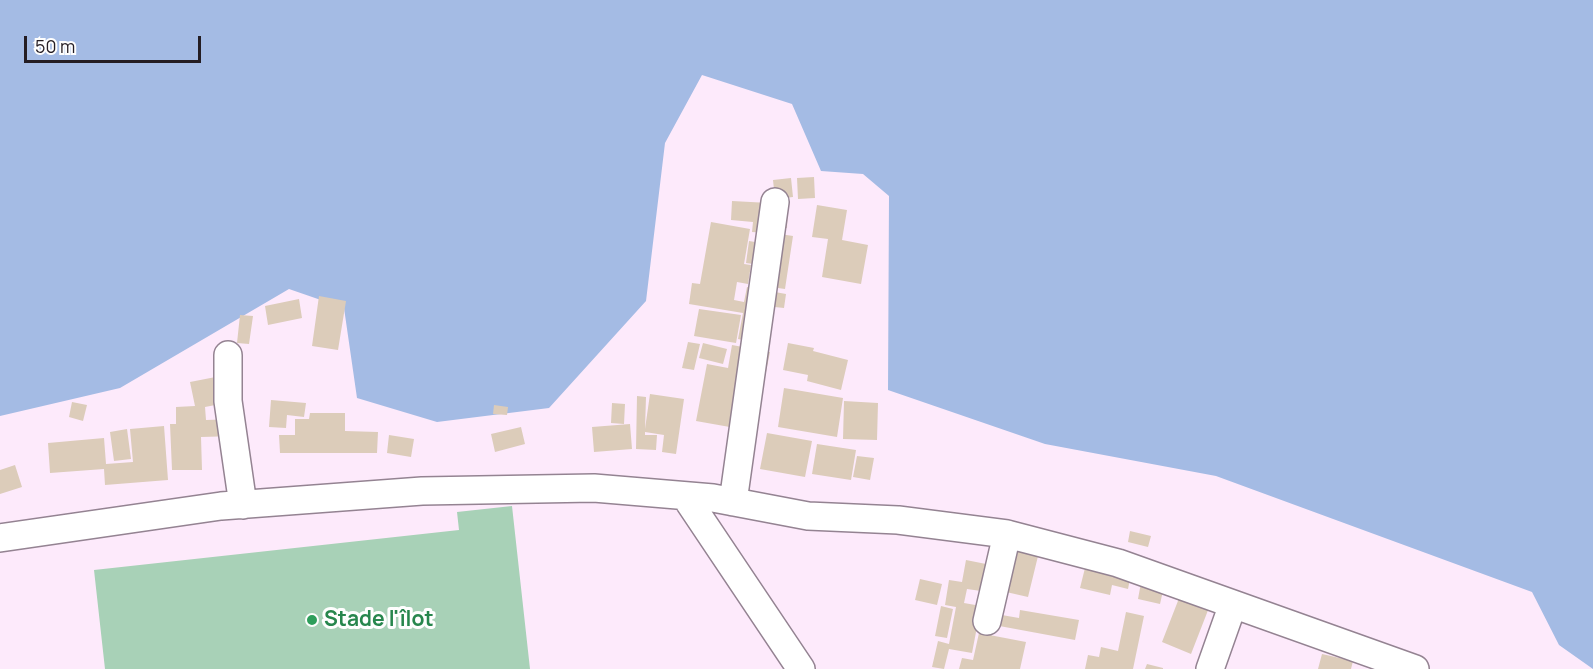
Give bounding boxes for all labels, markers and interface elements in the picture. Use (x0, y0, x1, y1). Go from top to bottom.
scale bar (27, 24, 204, 62)
text: 50 m (35, 34, 75, 58)
place label: Stade l'îlot (324, 607, 434, 633)
marker: Stade l'îlot (305, 613, 319, 627)

